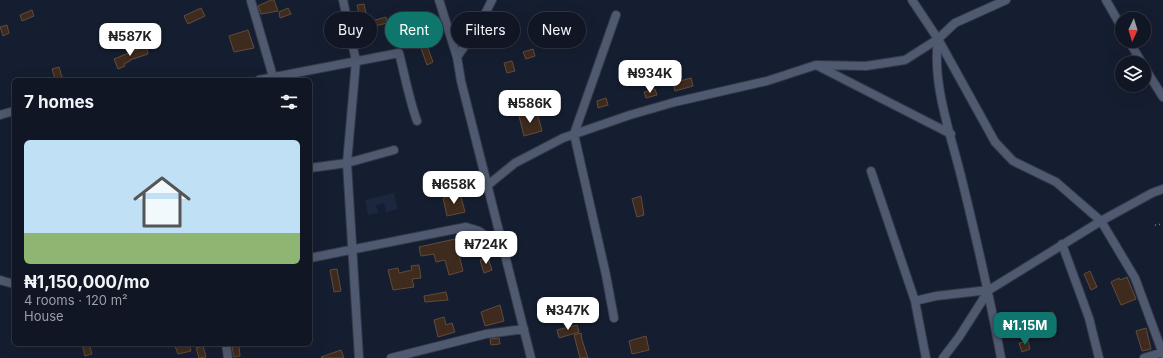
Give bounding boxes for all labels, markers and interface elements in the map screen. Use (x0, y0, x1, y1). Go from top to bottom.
chip: Buy (324, 12, 377, 48)
chip: Rent (385, 12, 443, 48)
chip: Filters (451, 12, 520, 48)
chip: New (528, 12, 586, 48)
north arrow (1115, 12, 1151, 48)
map controls (1115, 12, 1151, 92)
pin: ₦587K (102, 23, 158, 57)
text: ₦587K (108, 28, 152, 44)
button: layers (1115, 56, 1151, 92)
pin: ₦934K (622, 60, 678, 94)
text: ₦934K (628, 65, 672, 81)
pin: ₦586K (502, 90, 558, 124)
icon: filters (278, 91, 300, 113)
text: 7 homes (24, 92, 94, 112)
text: ₦586K (508, 95, 552, 111)
icon: home (126, 166, 198, 238)
pin: ₦658K (426, 171, 482, 205)
text: ₦658K (432, 176, 476, 192)
pin: ₦724K (458, 231, 514, 265)
text: ₦724K (464, 236, 508, 252)
text: ₦1,150,000/mo (24, 272, 150, 292)
text: 4 rooms · 120 m² (24, 292, 128, 308)
pin: ₦347K (540, 297, 596, 331)
text: ₦347K (546, 302, 590, 318)
text: House (24, 308, 64, 324)
pin: ₦1.15M (992, 312, 1058, 346)
text: ₦1.15M (1003, 317, 1047, 333)

